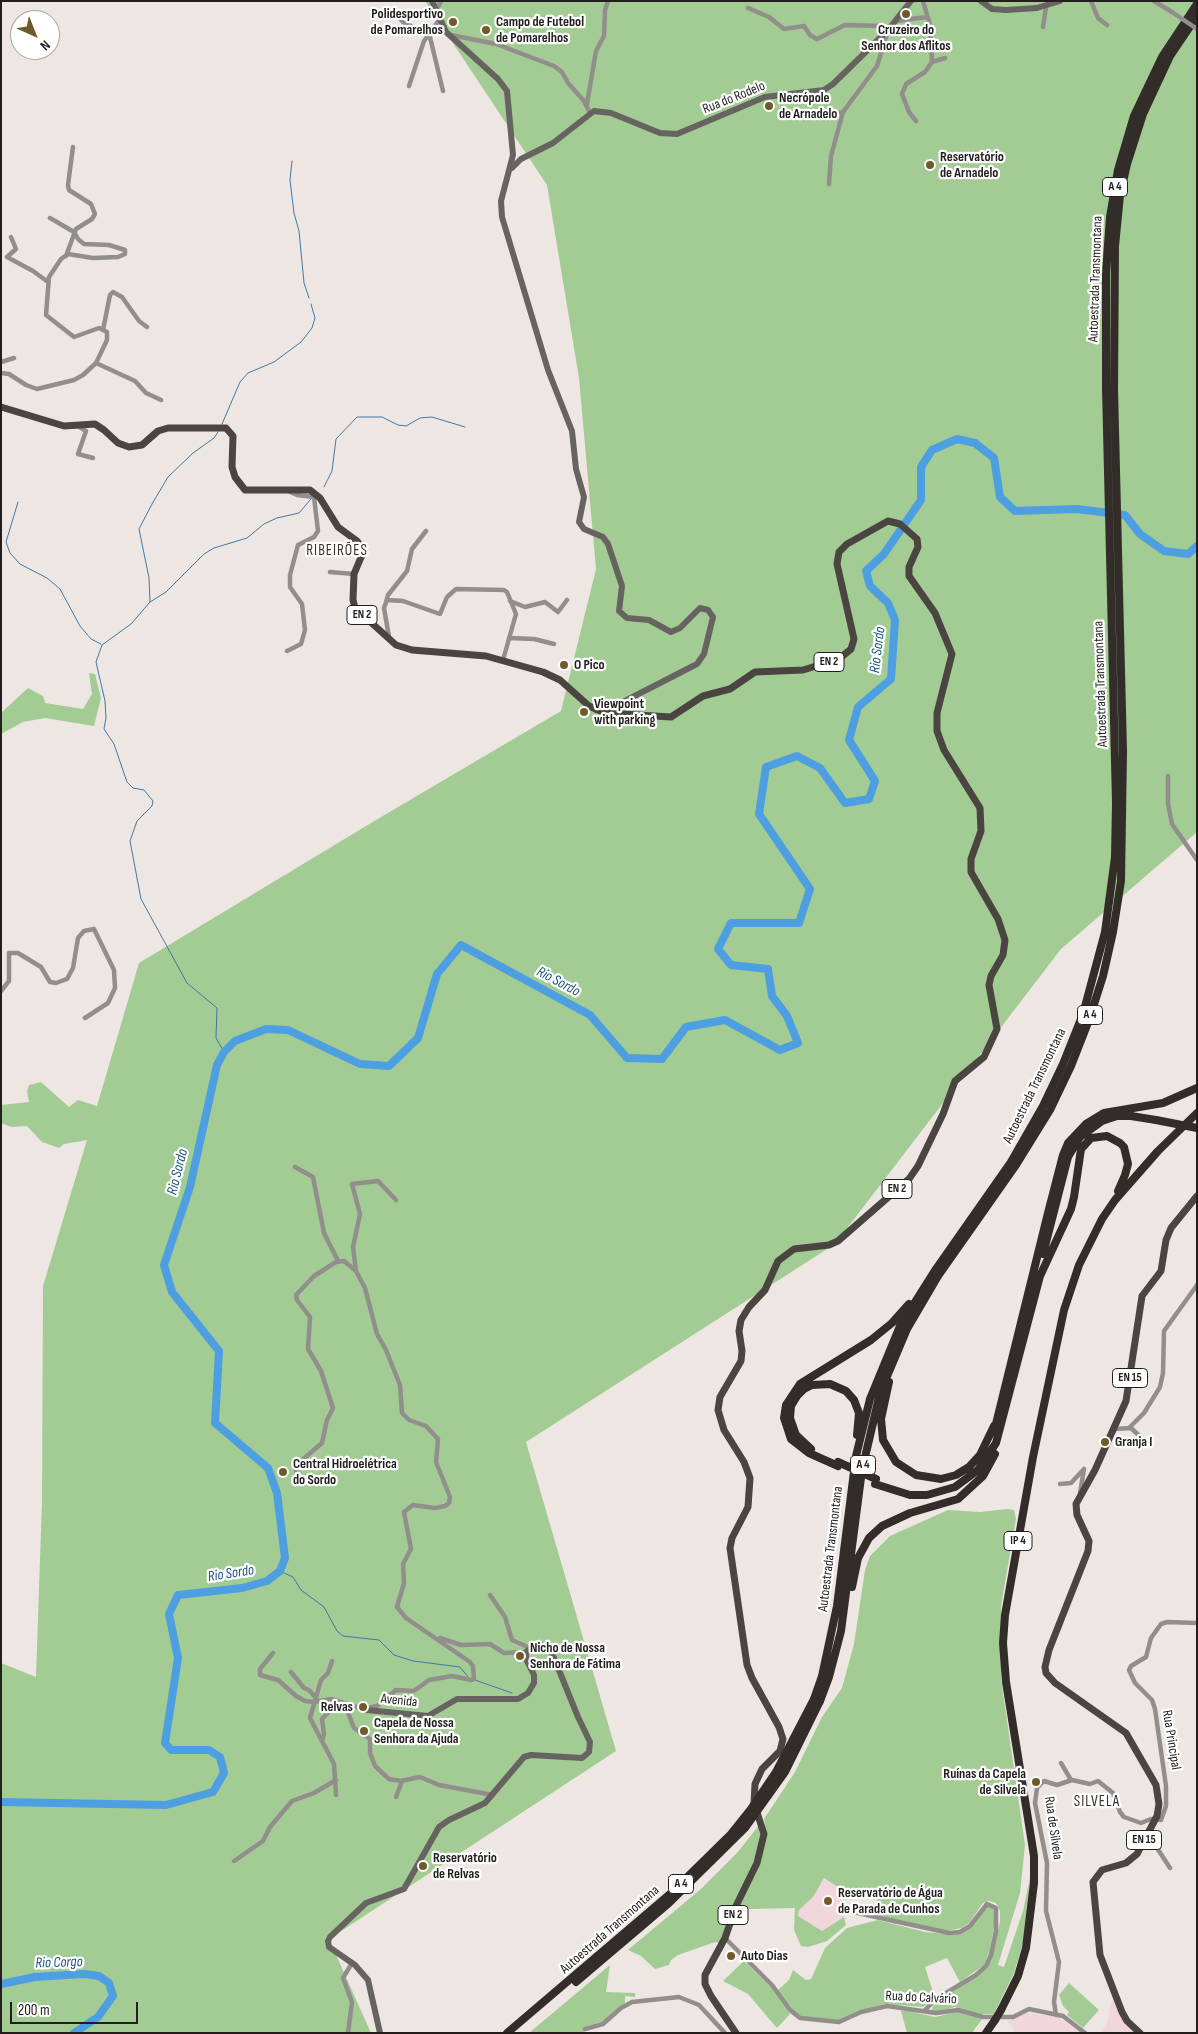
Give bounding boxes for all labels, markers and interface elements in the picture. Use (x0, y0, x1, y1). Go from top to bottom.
place label: Polidesportivo de Pomarelhos (371, 6, 443, 38)
marker: Cruzeiro do Senhor dos Aflitos (900, 8, 912, 20)
north arrow (10, 10, 60, 60)
place label: Campo de Futebol de Pomarelhos (496, 14, 584, 46)
marker: Polidesportivo de Pomarelhos (447, 16, 459, 28)
place label: Cruzeiro do Senhor dos Aflitos (861, 22, 951, 54)
marker: Campo de Futebol de Pomarelhos (480, 24, 492, 36)
text: N (36, 37, 54, 54)
street label: Rua do Rodelo (700, 78, 768, 118)
place label: Necrópole de Arnadelo (779, 90, 837, 122)
marker: Necrópole de Arnadelo (763, 100, 775, 112)
place label: Reservatório de Arnadelo (940, 149, 1004, 182)
marker: Reservatório de Arnadelo (924, 159, 936, 171)
road number: A 4 (1102, 178, 1128, 196)
street label: Autoestrada Transmontana (1085, 216, 1107, 342)
district label: RIBEIRÕES (305, 542, 369, 560)
road number: EN 2 (347, 606, 377, 624)
street label: Autoestrada Transmontana (1090, 621, 1112, 747)
water label: Rio Sordo (866, 626, 890, 674)
road number: EN 2 (814, 652, 844, 672)
place label: O Pico (574, 657, 605, 673)
marker: O Pico (558, 659, 570, 671)
place label: Viewpoint with parking (594, 696, 655, 729)
marker: Viewpoint with parking (578, 706, 590, 718)
water label: Rio Sordo (533, 963, 583, 1001)
road number: A 4 (1078, 1006, 1102, 1024)
street label: Autoestrada Transmontana (1000, 1026, 1070, 1146)
water label: Rio Sordo (164, 1147, 192, 1197)
road number: EN 2 (882, 1180, 912, 1198)
road number: EN 15 (1112, 1369, 1148, 1388)
place label: Granja I (1115, 1434, 1152, 1450)
marker: Granja I (1099, 1436, 1111, 1448)
place label: Central Hidroelétrica do Sordo (293, 1456, 397, 1488)
road number: A 4 (850, 1456, 876, 1474)
marker: Central Hidroelétrica do Sordo (277, 1466, 289, 1478)
street label: Autoestrada Transmontana (815, 1485, 847, 1613)
road number: IP 4 (1004, 1532, 1032, 1550)
water label: Rio Sordo (207, 1561, 255, 1587)
place label: Nicho de Nossa Senhora de Fátima (530, 1640, 621, 1672)
marker: Nicho de Nossa Senhora de Fátima (514, 1650, 526, 1662)
street label: Avenida (380, 1691, 418, 1711)
place label: Relvas (321, 1699, 353, 1715)
marker: Relvas (357, 1701, 369, 1713)
street label: Rua Principal (1158, 1709, 1184, 1771)
place label: Capela de Nossa Senhora da Ajuda (374, 1715, 459, 1748)
marker: Capela de Nossa Senhora da Ajuda (358, 1725, 370, 1737)
place label: Ruínas da Capela de Silvela (943, 1766, 1026, 1798)
marker: Ruínas da Capela de Silvela (1030, 1776, 1042, 1788)
district label: SILVELA (1073, 1793, 1121, 1811)
street label: Rua de Silvela (1040, 1795, 1066, 1861)
road number: EN 15 (1126, 1830, 1162, 1850)
place label: Reservatório de Relvas (433, 1850, 497, 1882)
marker: Reservatório de Relvas (417, 1860, 429, 1872)
road number: A 4 (668, 1875, 694, 1894)
street label: Autoestrada Transmontana (557, 1882, 663, 1978)
place label: Reservatório de Água de Parada de Cunhos (838, 1885, 943, 1918)
marker: Reservatório de Água de Parada de Cunhos (822, 1895, 834, 1907)
road number: EN 2 (718, 1906, 748, 1924)
place label: Auto Dias (741, 1948, 788, 1964)
marker: Auto Dias (725, 1950, 737, 1962)
water label: Rio Corgo (35, 1953, 83, 1973)
street label: Rua do Calvário (885, 1988, 957, 2008)
scale bar (12, 1992, 140, 2024)
text: 200 m (18, 2001, 50, 2020)

